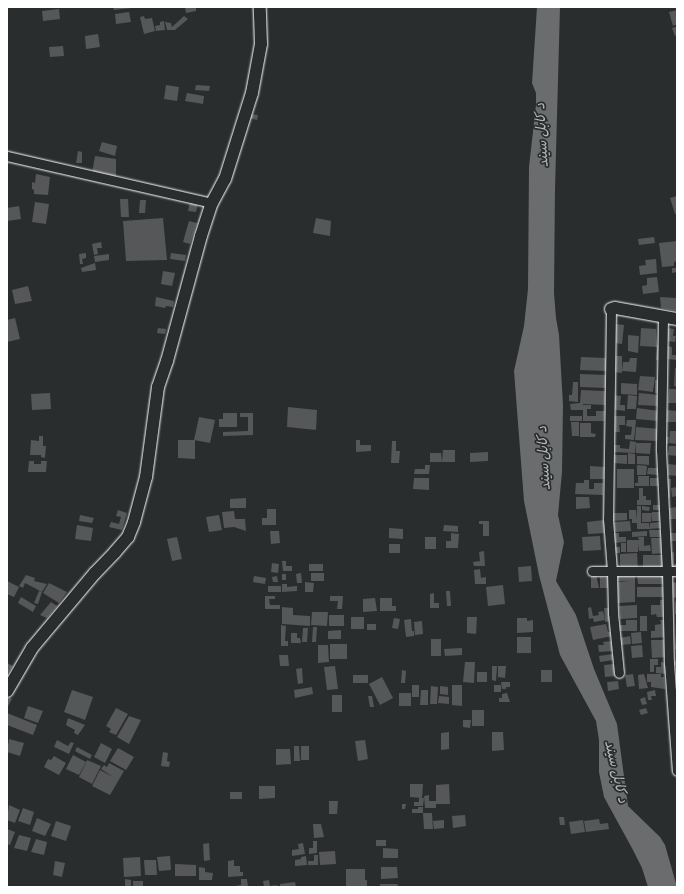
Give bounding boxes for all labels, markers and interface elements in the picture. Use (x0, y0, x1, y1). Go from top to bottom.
water label: د کابل سيند (533, 103, 553, 167)
water label: د کابل سيند (535, 426, 555, 490)
water label: د کابل سيند (600, 739, 630, 805)

